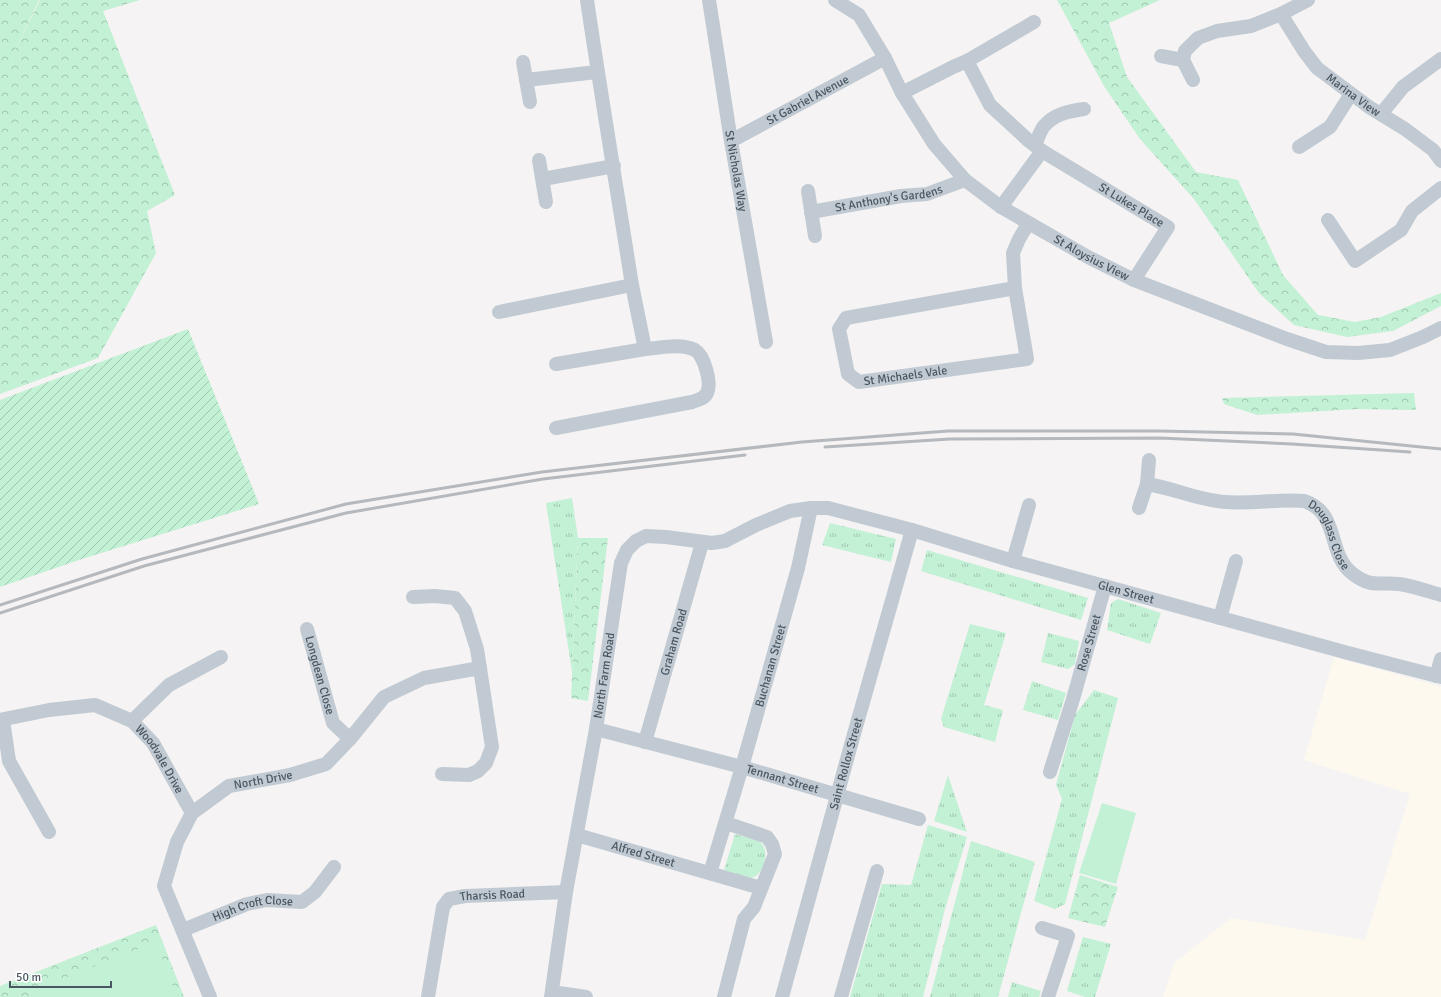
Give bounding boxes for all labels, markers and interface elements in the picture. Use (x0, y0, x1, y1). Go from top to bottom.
street label: Marina View (1323, 70, 1383, 120)
street label: St Gabriel Avenue (764, 72, 852, 128)
street label: St Nicholas Way (721, 129, 750, 213)
street label: St Lukes Place (1096, 180, 1167, 231)
street label: St Anthony's Gardens (834, 182, 945, 216)
street label: St Aloysius View (1051, 232, 1132, 285)
street label: St Michaels Vale (863, 363, 948, 389)
street label: Douglass Close (1305, 497, 1353, 574)
street label: Glen Street (1096, 578, 1156, 607)
street label: Graham Road (657, 607, 691, 677)
street label: Rose Street (1074, 613, 1105, 673)
street label: Buchanan Street (752, 623, 790, 709)
street label: North Farm Road (591, 631, 618, 720)
street label: Longdean Close (301, 634, 337, 716)
street label: Saint Rollox Street (827, 716, 866, 812)
street label: Woodvale Drive (132, 722, 187, 796)
street label: Tennant Street (744, 762, 820, 797)
street label: North Drive (233, 768, 294, 793)
street label: Alfred Street (610, 838, 677, 871)
street label: Tharsis Road (459, 887, 525, 905)
street label: High Croft Close (210, 893, 293, 925)
scale bar (10, 963, 111, 989)
text: 50 m (16, 970, 41, 985)

